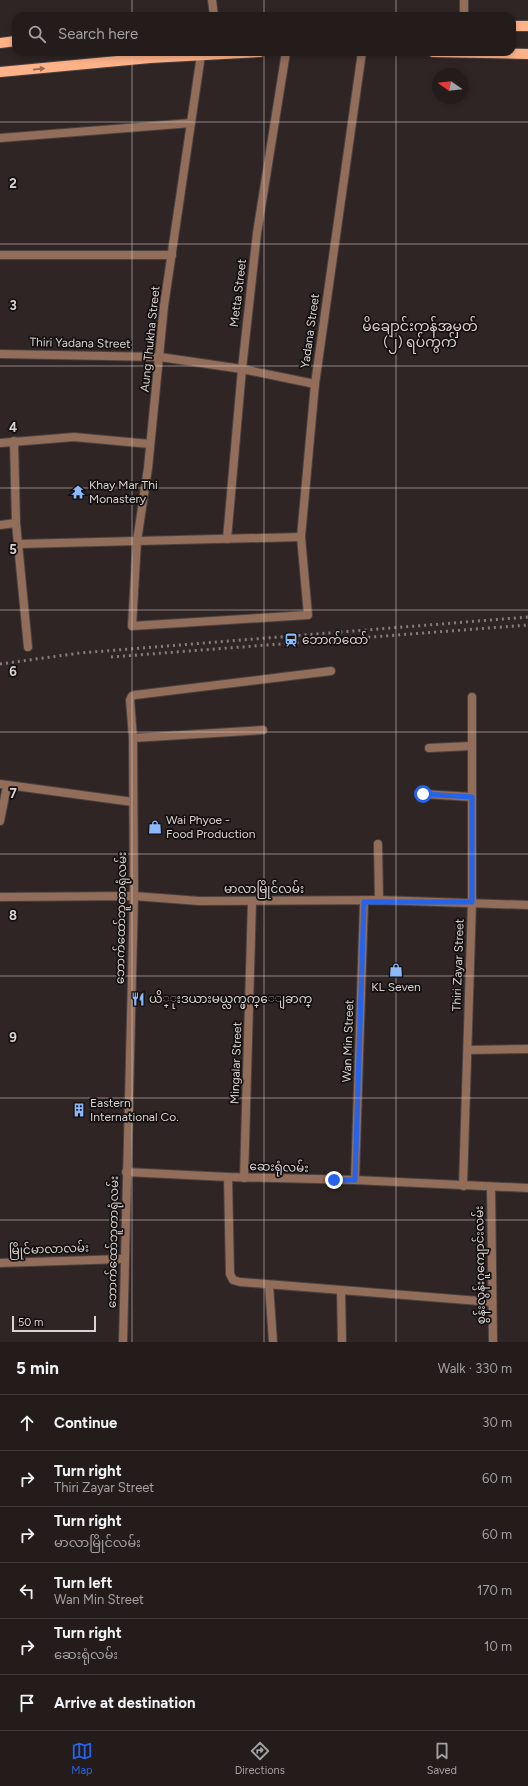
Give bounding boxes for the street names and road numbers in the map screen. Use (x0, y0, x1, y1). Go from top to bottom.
street label: Metta Street (227, 258, 249, 328)
street label: Aung Thukha Street (137, 285, 163, 393)
street label: Yadana Street (298, 292, 322, 369)
street label: Thiri Yadana Street (29, 335, 131, 351)
street label: ဘောက်ထော်ဘူတာရုံလမ်း (111, 852, 132, 984)
street label: မာလာမြိုင်လမ်း (224, 880, 304, 899)
street label: Thiri Zayar Street (449, 918, 467, 1011)
street label: Wan Min Street (340, 999, 356, 1083)
street label: Mingalar Street (228, 1021, 244, 1104)
street label: ဆေးရုံလမ်း (249, 1157, 309, 1178)
street label: ဘောက်ထော်ဘူတာရုံလမ်း (103, 1176, 124, 1308)
street label: စွန်းလွန်းဂူကျောင်းလမ်း (470, 1205, 491, 1325)
street label: မြိုင်မာလာလမ်း (9, 1239, 89, 1260)

